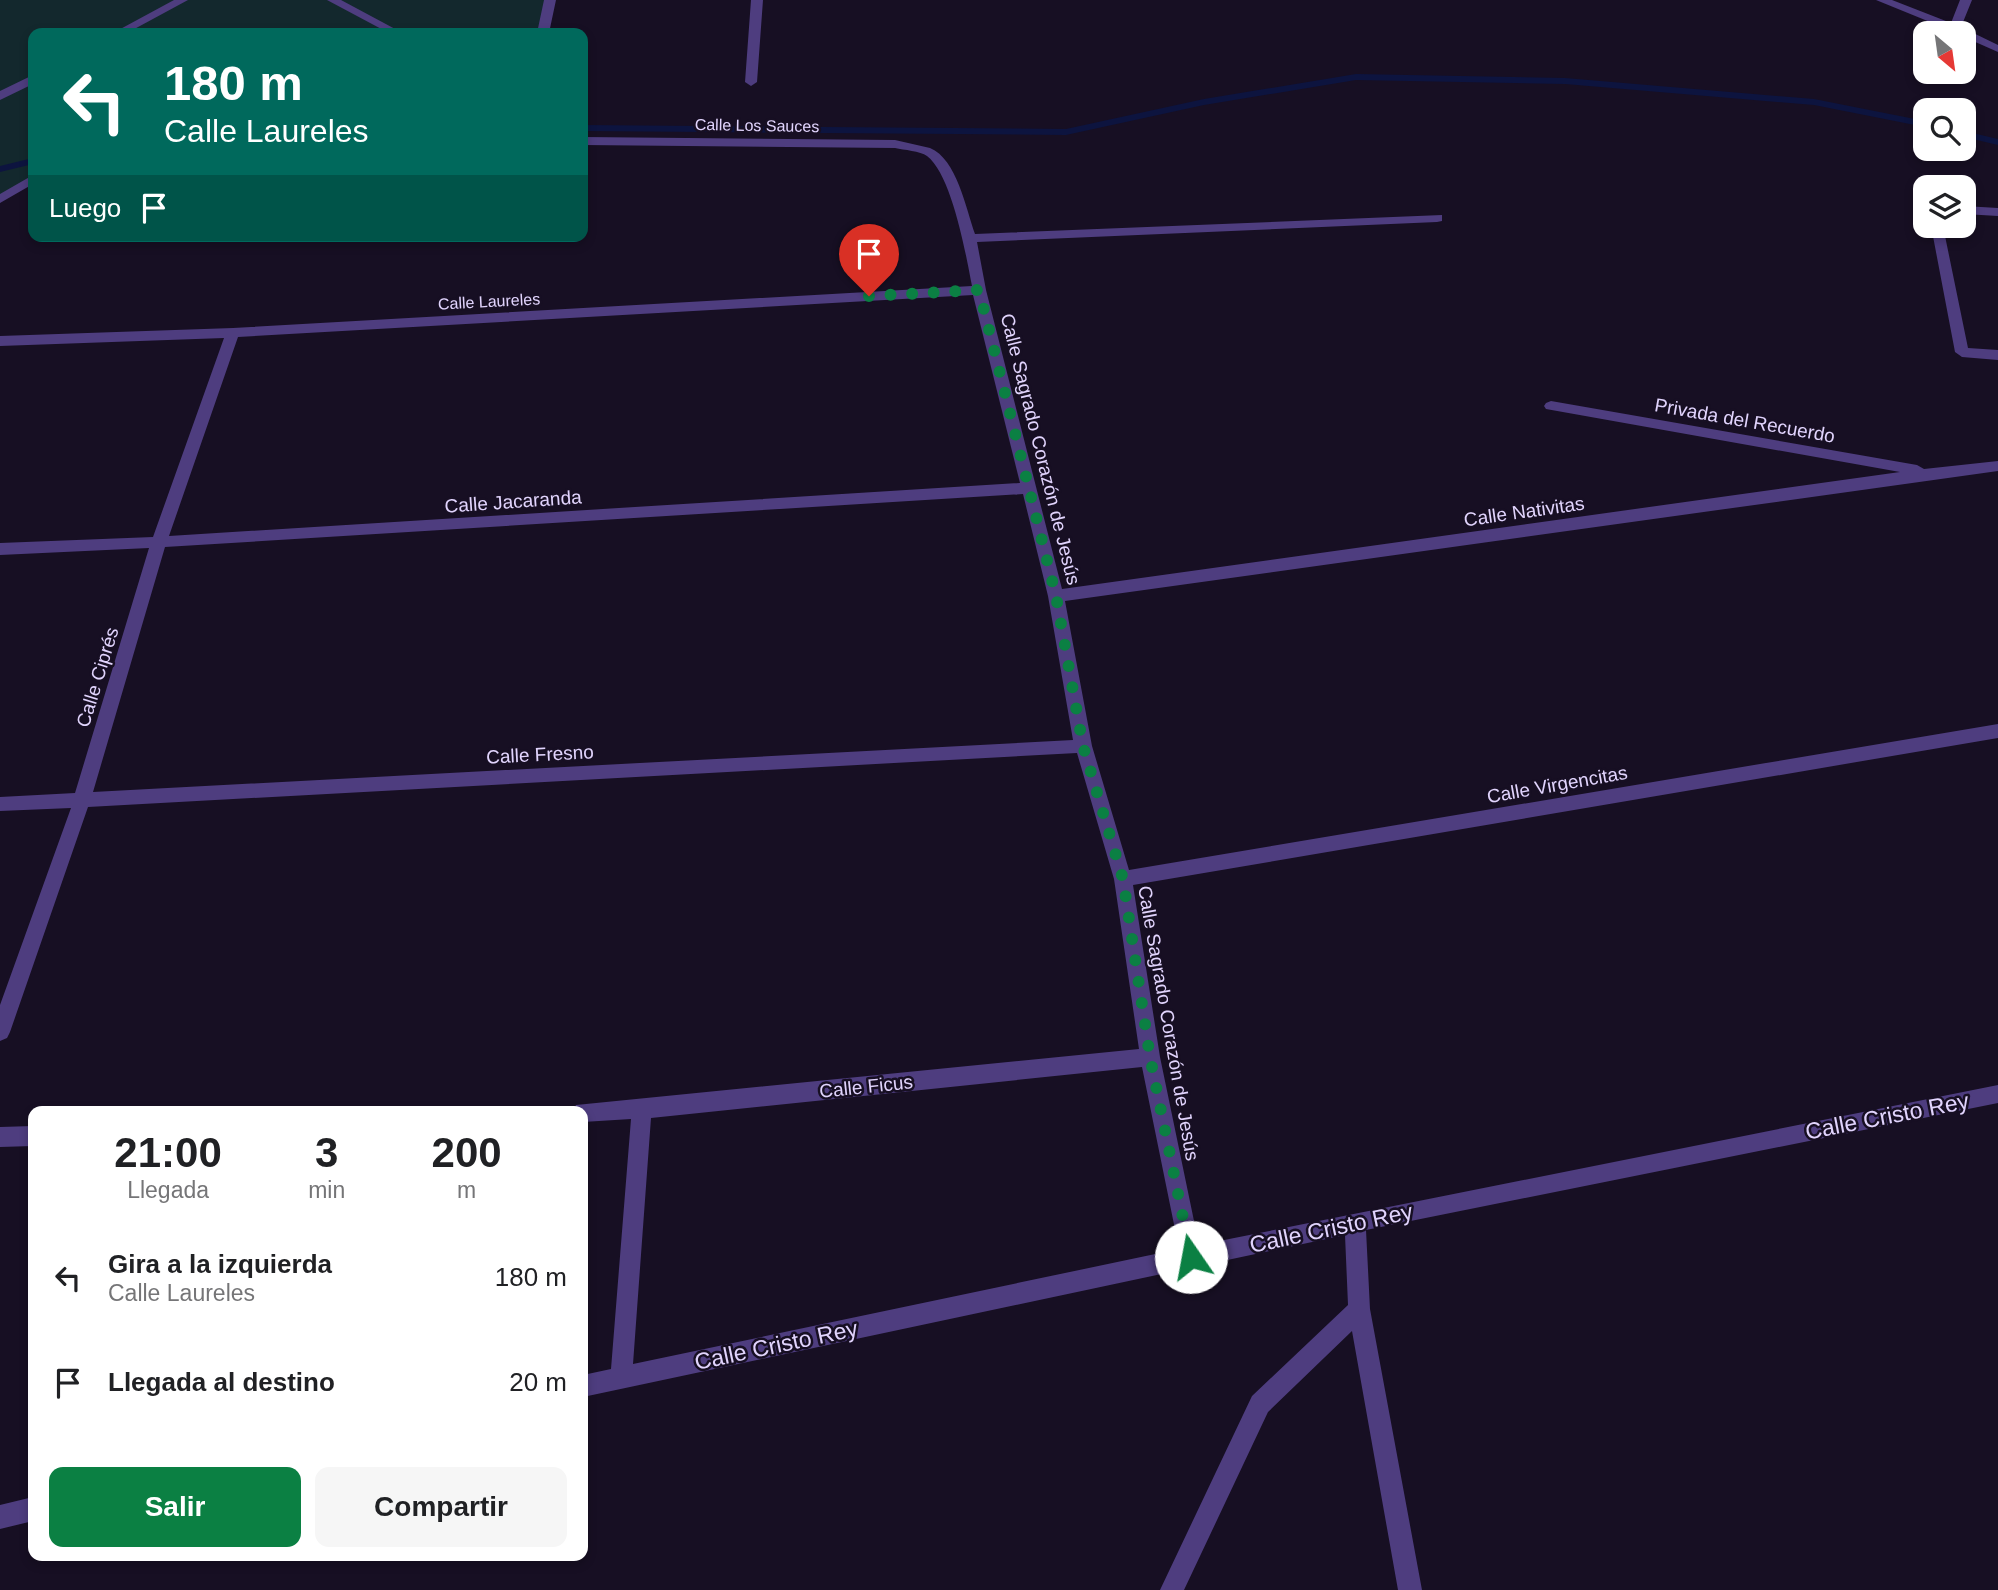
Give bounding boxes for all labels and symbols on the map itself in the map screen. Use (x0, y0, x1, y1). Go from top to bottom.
north arrow (1913, 21, 1976, 84)
street label: Calle Los Sauces (695, 116, 819, 135)
pin (839, 224, 899, 296)
street label: Calle Laureles (438, 290, 541, 313)
street label: Calle Sagrado Corazón de Jesús (997, 311, 1084, 587)
street label: Privada del Recuerdo (1653, 394, 1837, 447)
street label: Calle Jacaranda (444, 486, 583, 517)
street label: Calle Nativitas (1462, 493, 1586, 530)
street label: Calle Ciprés (72, 625, 123, 730)
street label: Calle Fresno (486, 741, 594, 768)
street label: Calle Virgencitas (1485, 762, 1629, 807)
street label: Calle Sagrado Corazón de Jesús (1134, 884, 1203, 1162)
street label: Calle Ficus (818, 1071, 914, 1102)
street label: Calle Cristo Rey (1803, 1087, 1972, 1145)
street label: Calle Cristo Rey (1247, 1198, 1415, 1258)
position arrow (1154, 1220, 1228, 1294)
street label: Calle Cristo Rey (692, 1315, 860, 1375)

